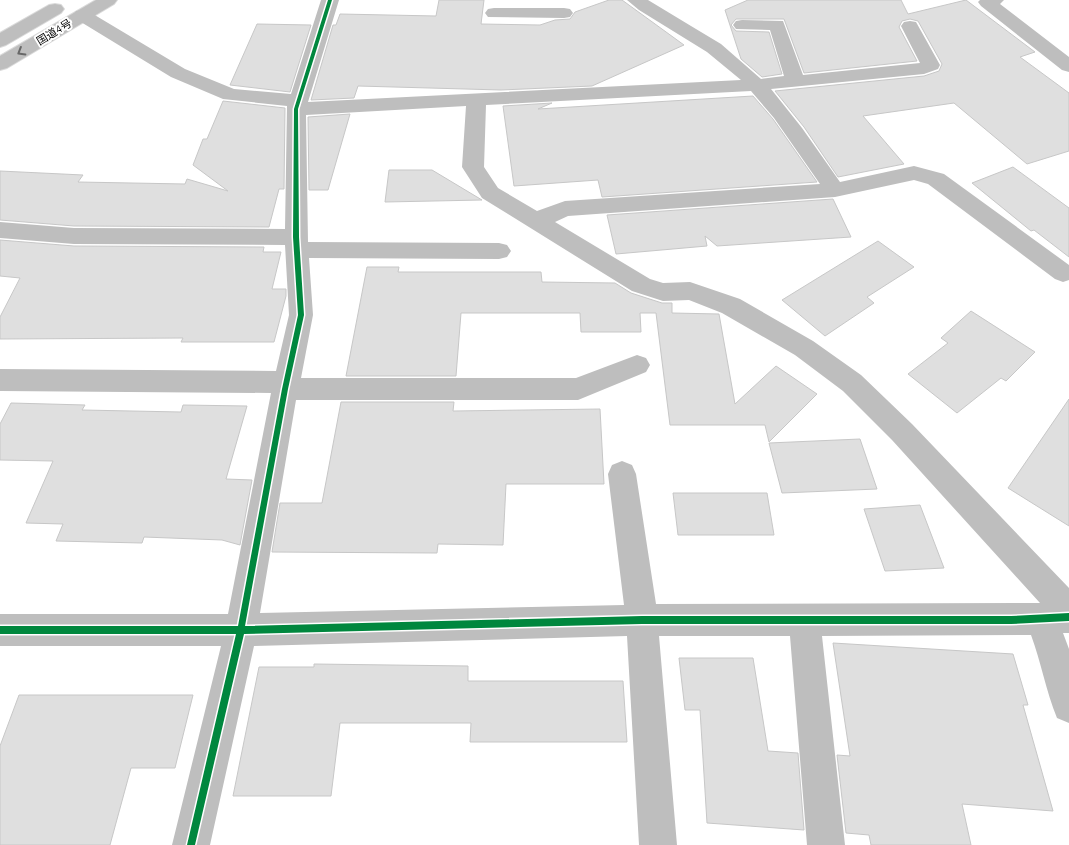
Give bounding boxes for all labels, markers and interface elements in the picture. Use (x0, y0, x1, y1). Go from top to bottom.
street label: 国道4号 (34, 16, 74, 48)
one-way arrow (17, 45, 26, 55)

